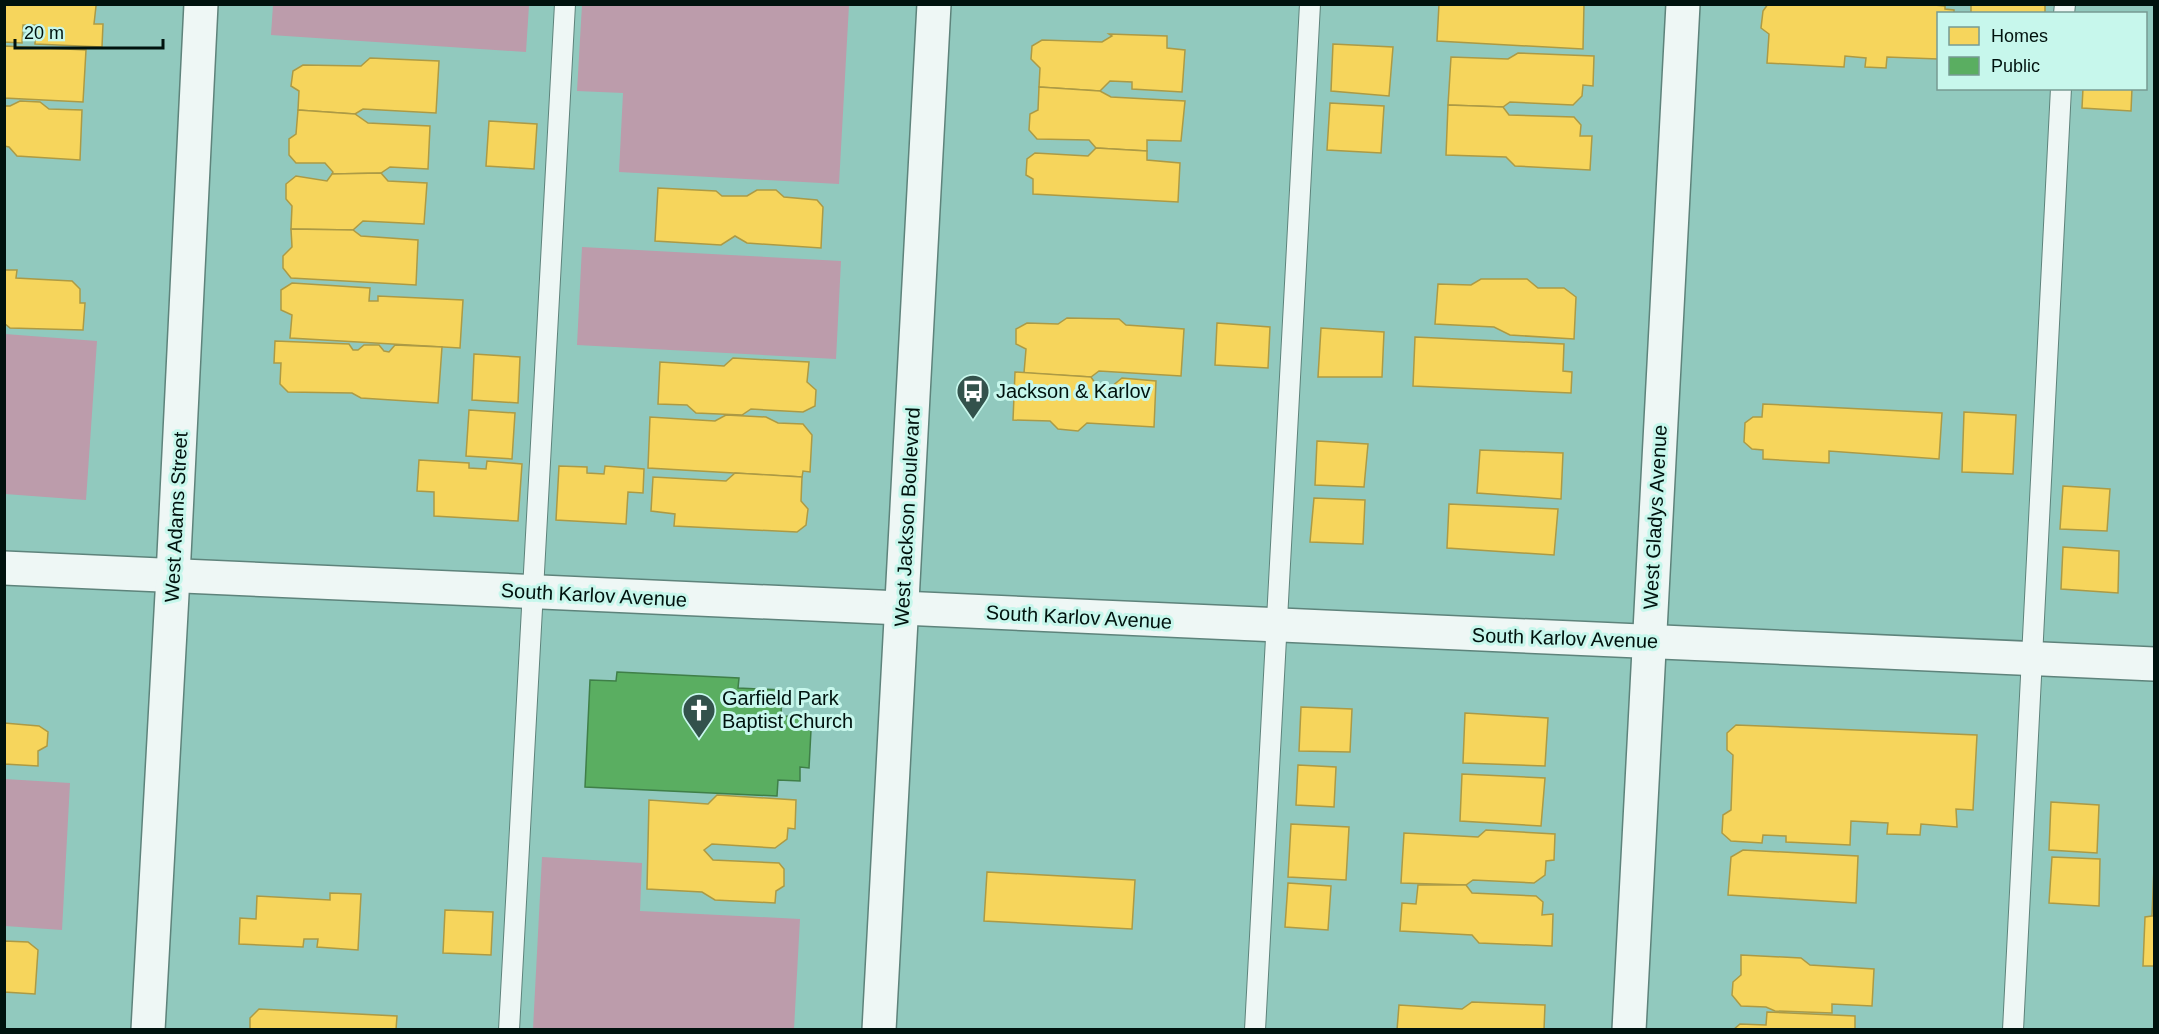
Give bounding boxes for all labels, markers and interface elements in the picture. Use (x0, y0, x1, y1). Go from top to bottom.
scale bar (15, 12, 164, 50)
legend (1937, 12, 2147, 90)
text: 20 m (24, 23, 64, 43)
text: Homes (1991, 26, 2048, 46)
text: Public (1991, 56, 2040, 76)
bus stop icon: Jackson & Karlov (955, 373, 991, 420)
place label: Jackson & Karlov (996, 380, 1151, 402)
street label: West Jackson Boulevard (890, 407, 924, 627)
street label: West Gladys Avenue (1639, 424, 1671, 610)
street label: West Adams Street (161, 431, 191, 603)
street label: South Karlov Avenue (500, 579, 688, 611)
street label: South Karlov Avenue (985, 601, 1173, 633)
street label: South Karlov Avenue (1471, 624, 1659, 652)
place label: Garfield Park Baptist Church (722, 687, 853, 732)
church icon: Garfield Park Baptist Church (681, 692, 717, 739)

